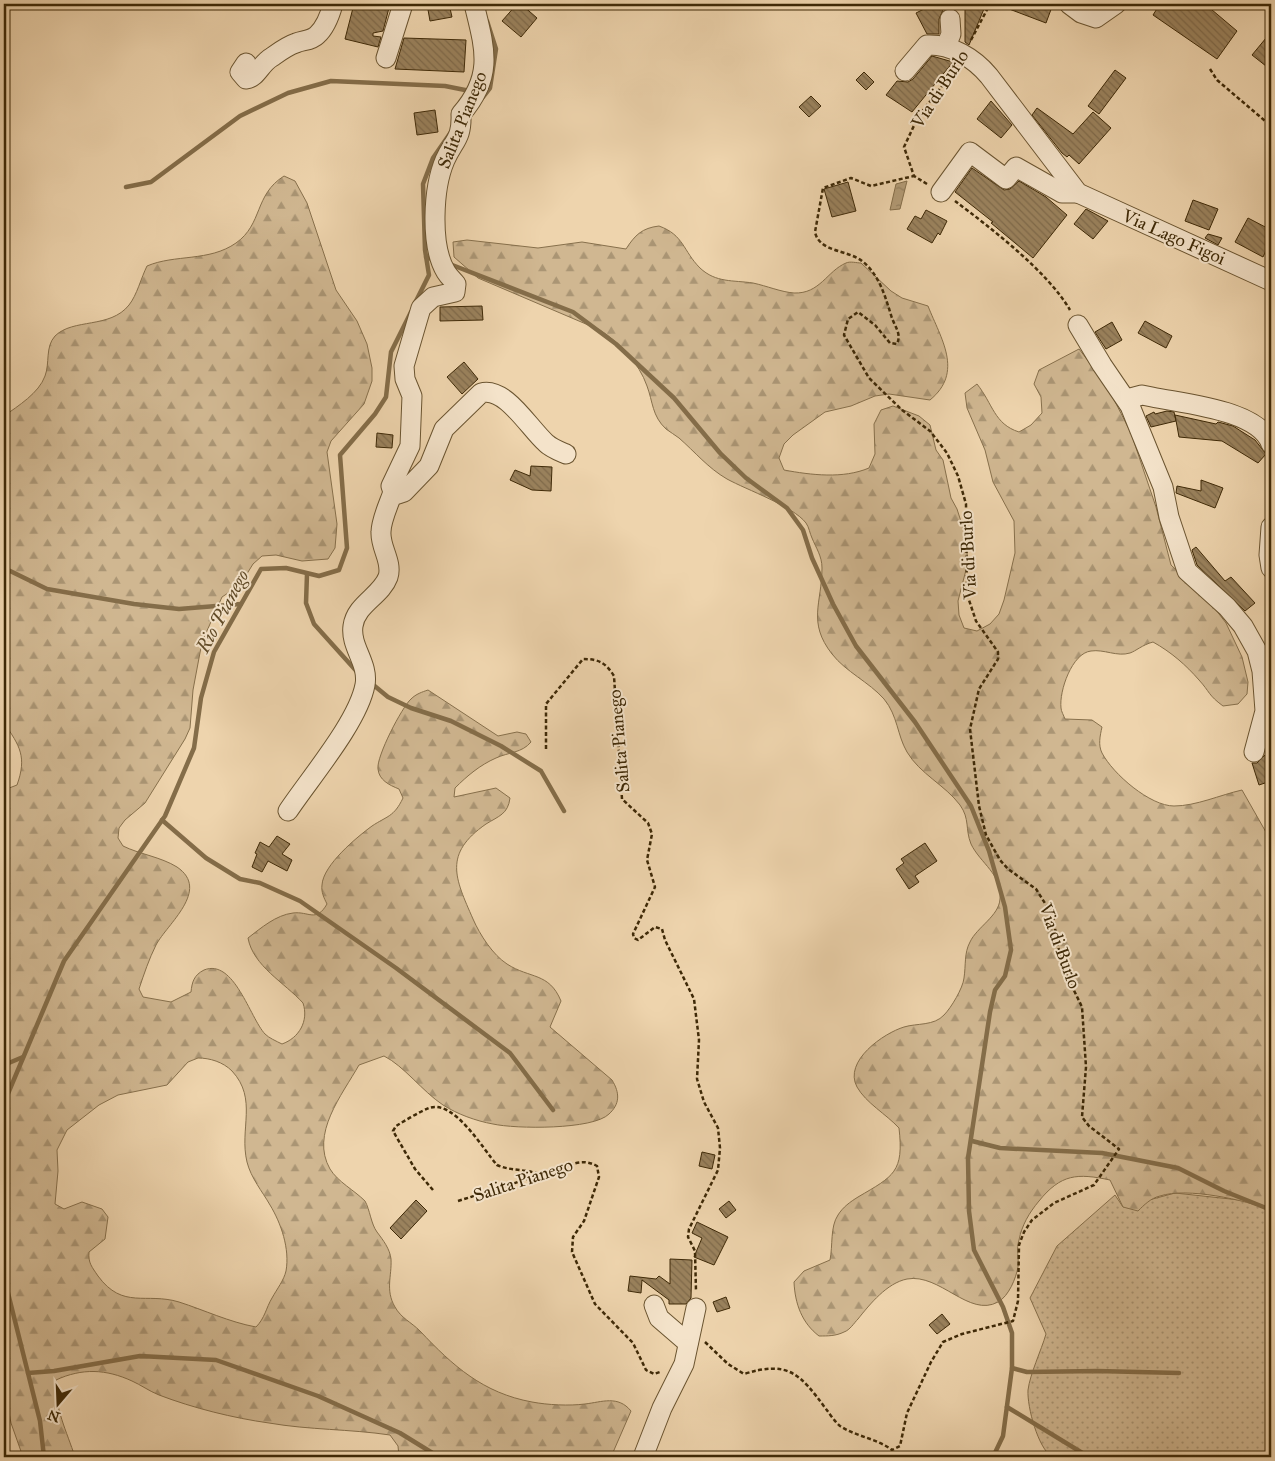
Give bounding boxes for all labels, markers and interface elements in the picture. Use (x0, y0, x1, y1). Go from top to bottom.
street label: Via di Burlo (906, 46, 973, 133)
street label: Salita Pianego (432, 68, 492, 172)
street label: Via Lago Figoi (1118, 204, 1229, 270)
street label: Via di Burlo (955, 510, 981, 601)
water label: Rio Pianego (191, 566, 254, 657)
street label: Salita Pianego (604, 689, 635, 793)
street label: Via di Burlo (1034, 900, 1086, 992)
street label: Salita Pianego (471, 1154, 576, 1207)
north arrow (32, 1378, 82, 1428)
text: N (45, 1406, 62, 1426)

